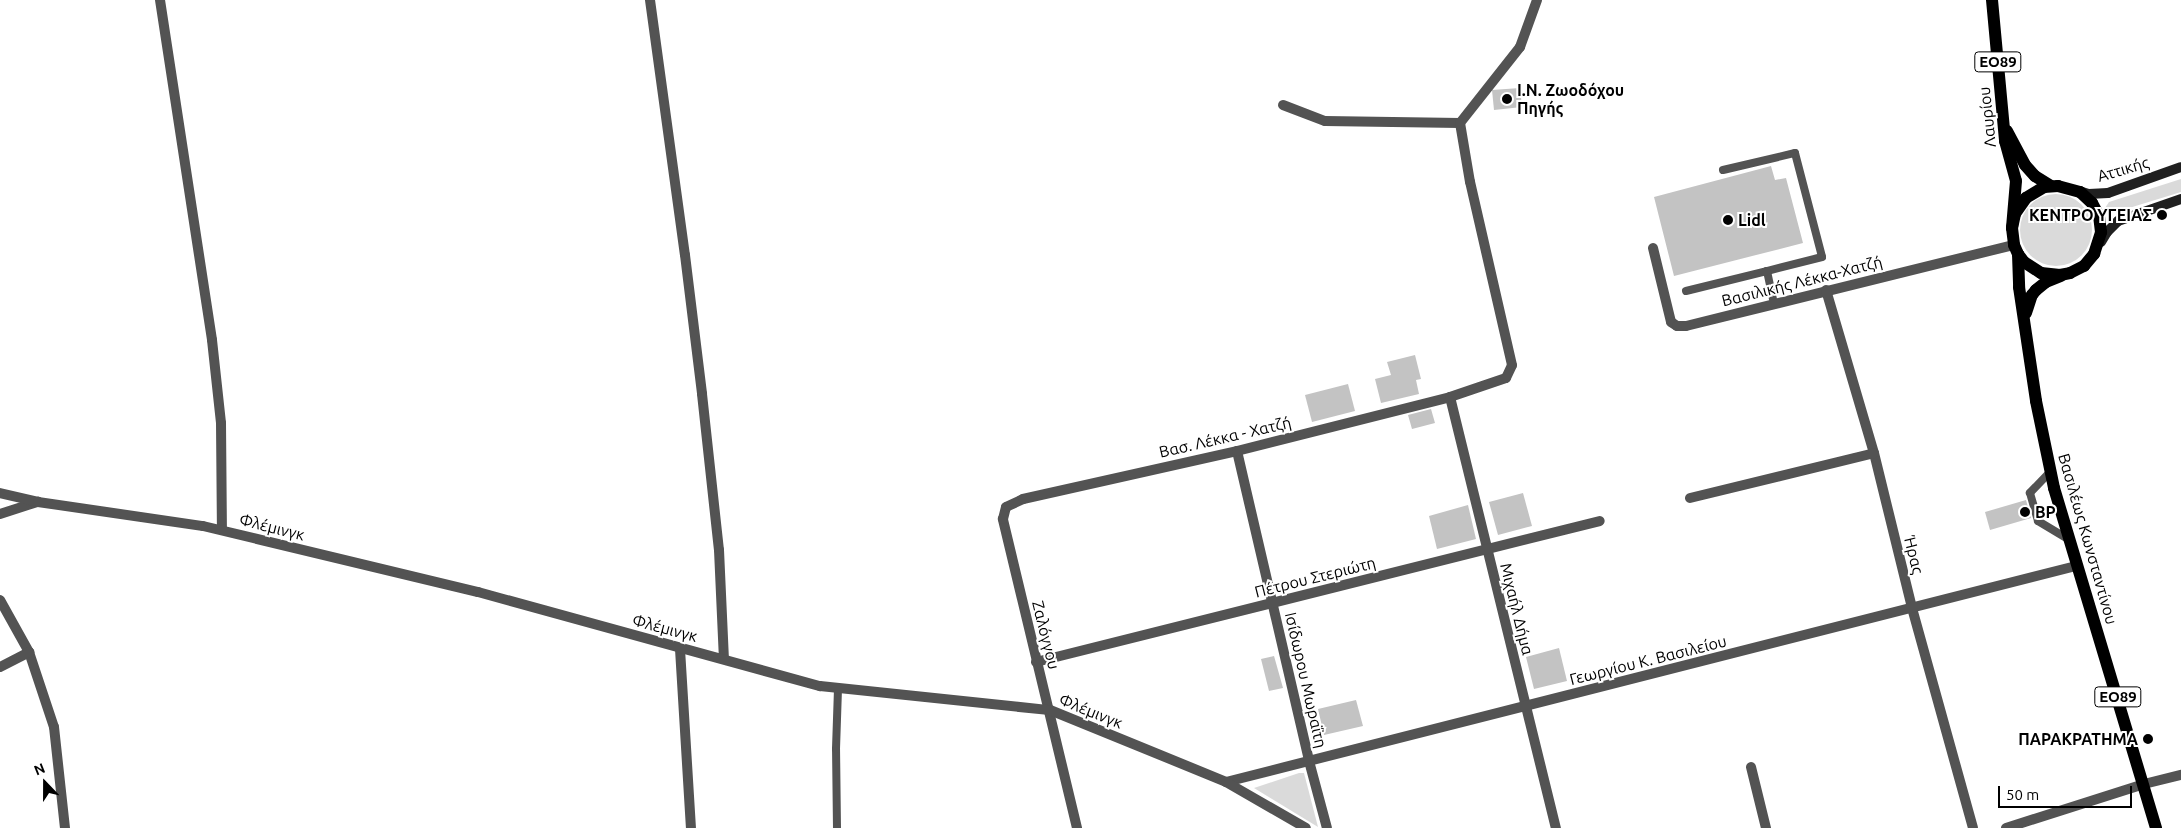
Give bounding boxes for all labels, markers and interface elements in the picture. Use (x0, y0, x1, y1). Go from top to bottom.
road number: ΕΟ89 (1974, 50, 2022, 74)
place label: Ι.Ν. Ζωοδόχου Πηγής (1517, 80, 1624, 118)
street label: Λαυρίου (1974, 86, 2000, 148)
marker: Ι.Ν. Ζωοδόχου Πηγής (1501, 93, 1513, 105)
street label: Αττικής (2095, 152, 2151, 186)
place label: ΚΕΝΤΡΟ ΥΓΕΙΑΣ (2029, 205, 2152, 225)
marker: ΚΕΝΤΡΟ ΥΓΕΙΑΣ (2156, 209, 2168, 221)
place label: Lidl (1738, 210, 1766, 230)
marker: Lidl (1722, 214, 1734, 226)
street label: Βασιλικής Λέκκα-Χατζή (1720, 252, 1884, 310)
street label: Βασ. Λέκκα - Χατζή (1157, 412, 1293, 462)
street label: Βασιλέως Κωνσταντίνου (2054, 451, 2122, 627)
place label: BP (2035, 502, 2056, 522)
marker: BP (2019, 506, 2031, 518)
street label: Φλέμινγκ (237, 510, 307, 544)
street label: Ήρας (1900, 534, 1928, 576)
street label: Πέτρου Στεριώτη (1253, 553, 1377, 601)
street label: Μιχαήλ Δήμα (1496, 561, 1538, 657)
street label: Ζαλόγγου (1028, 599, 1064, 671)
street label: Φλέμινγκ (630, 610, 700, 646)
street label: Ισίδωρου Μωραΐτη (1281, 610, 1331, 750)
street label: Γεωργίου Κ. Βασιλείου (1567, 631, 1729, 689)
road number: ΕΟ89 (2094, 684, 2142, 710)
street label: Φλέμινγκ (1056, 690, 1126, 732)
place label: ΠΑΡΑΚΡΑΤΗΜΑ (2018, 729, 2138, 749)
marker: ΠΑΡΑΚΡΑΤΗΜΑ (2142, 733, 2154, 745)
north arrow (20, 758, 70, 808)
text: N (32, 760, 47, 778)
scale bar (2001, 776, 2135, 808)
text: 50 m (2006, 786, 2039, 803)

